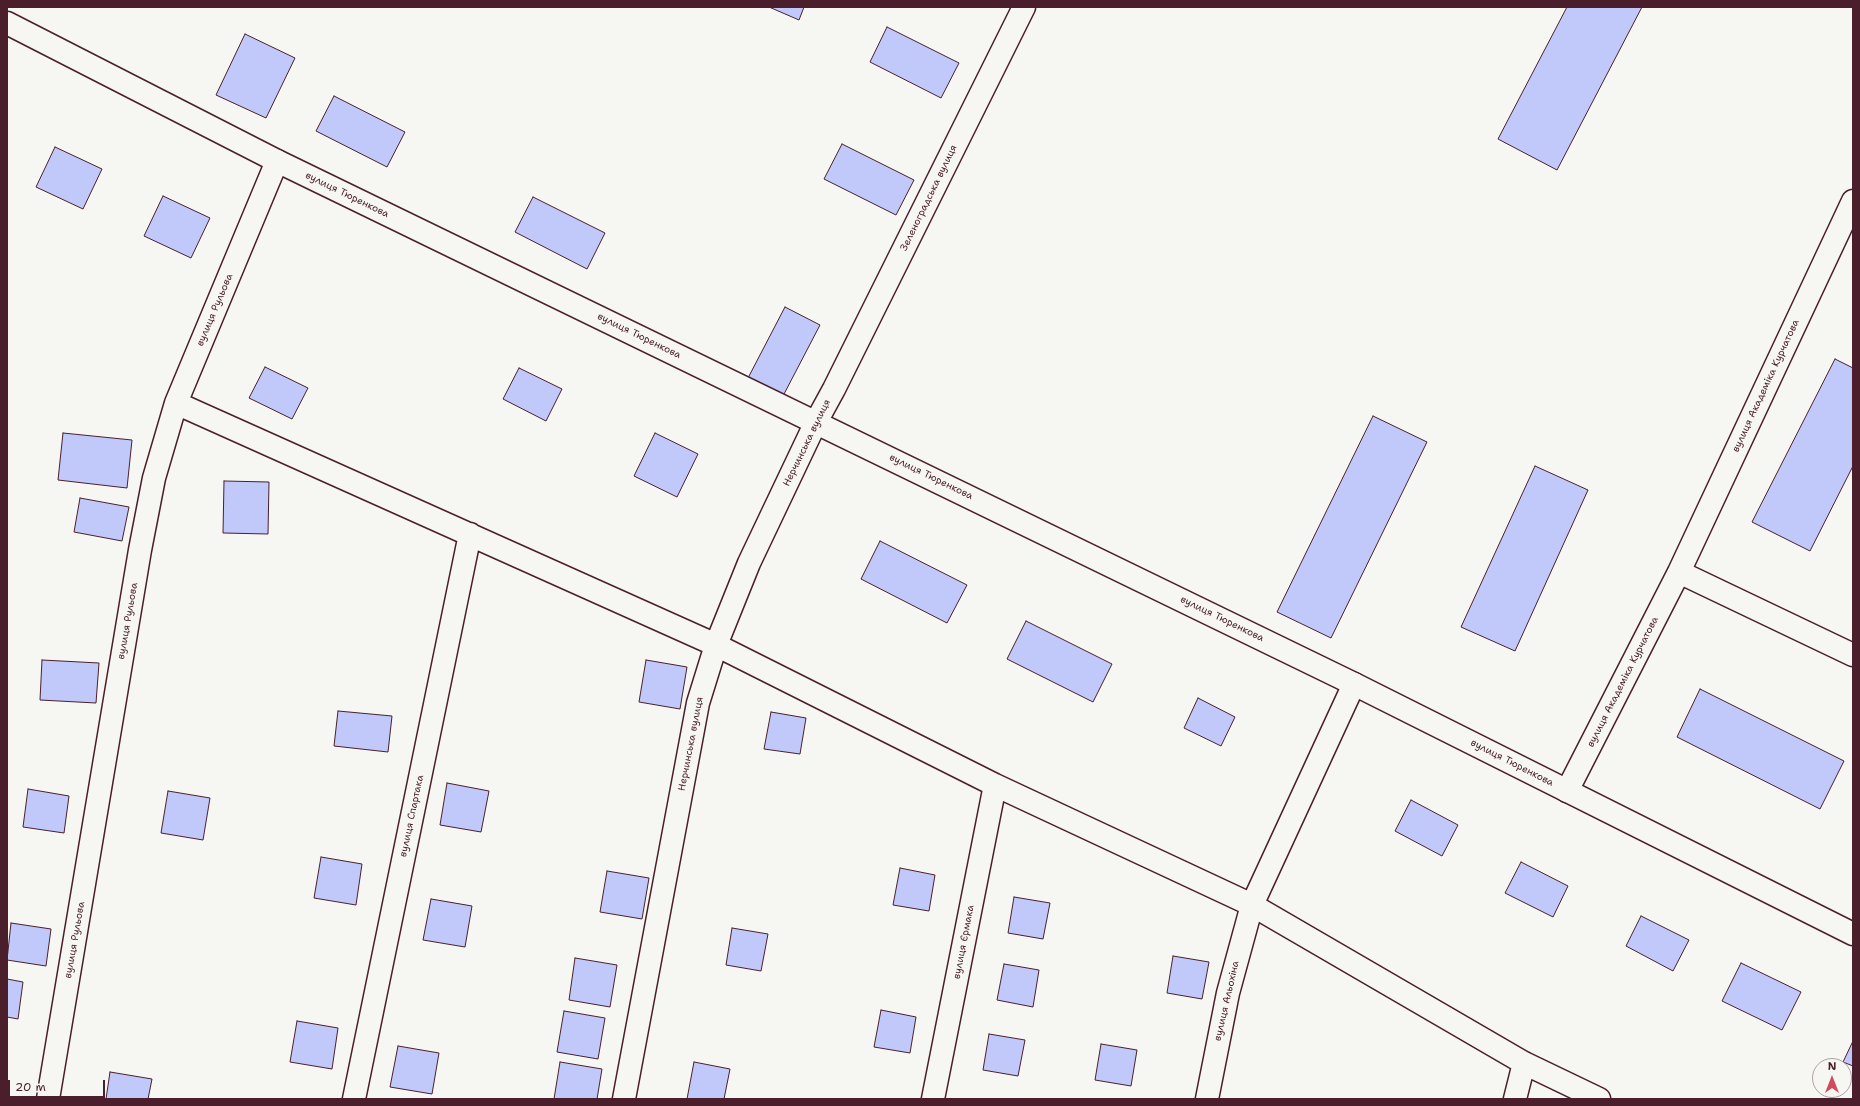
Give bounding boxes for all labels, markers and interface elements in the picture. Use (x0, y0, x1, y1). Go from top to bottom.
street label: Зеленоградська вулиця (898, 143, 960, 253)
street label: вулиця Тюренкова (303, 170, 391, 220)
street label: вулиця Рульова (194, 272, 236, 348)
street label: вулиця Тюренкова (595, 311, 683, 361)
street label: вулиця Академіка Курчатова (1730, 318, 1802, 454)
street label: Нерчинська вулиця (781, 397, 833, 489)
street label: вулиця Тюренкова (887, 452, 975, 502)
street label: вулиця Рульова (115, 582, 141, 660)
street label: вулиця Тюренкова (1178, 594, 1266, 644)
street label: вулиця Академіка Курчатова (1585, 615, 1661, 749)
street label: Нерчинська вулиця (676, 696, 706, 792)
street label: вулиця Тюренкова (1468, 737, 1556, 789)
street label: вулиця Спартака (397, 774, 427, 858)
street label: вулиця Рульова (62, 901, 88, 979)
street label: вулиця Єрмака (951, 904, 977, 980)
street label: вулиця Альохіна (1212, 960, 1242, 1042)
north arrow (1812, 1058, 1852, 1098)
text: N (1828, 1059, 1836, 1074)
scale bar (10, 1072, 107, 1098)
text: 20 m (15, 1079, 46, 1095)

